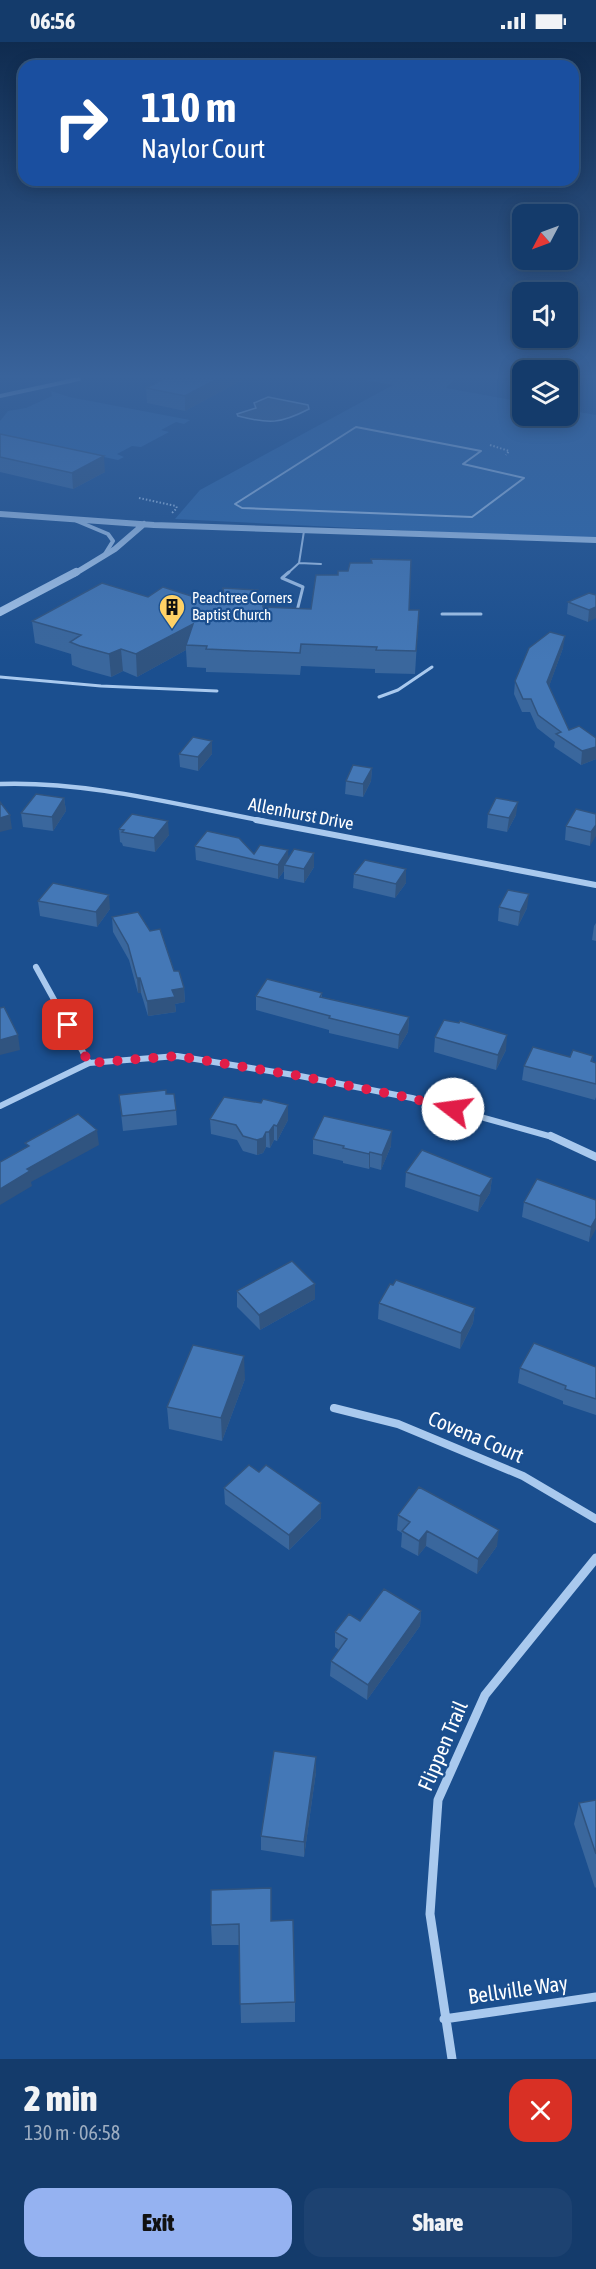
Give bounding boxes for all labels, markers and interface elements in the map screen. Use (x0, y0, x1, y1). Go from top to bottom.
text: 06:56 (30, 8, 75, 34)
text: 110 m (141, 83, 236, 131)
icon: right (42, 84, 120, 162)
text: Naylor Court (141, 133, 265, 164)
north arrow (512, 204, 578, 270)
map controls (512, 204, 578, 426)
button: sound (512, 282, 578, 348)
button: layers (512, 360, 578, 426)
place label: Peachtree Corners Baptist Church (192, 589, 292, 623)
building icon: Peachtree Corners Baptist Church (157, 592, 187, 630)
street label: Allenhurst Drive (247, 793, 356, 834)
pin (42, 999, 93, 1050)
icon: arrive (51, 1008, 84, 1041)
position arrow (421, 1077, 485, 1141)
street label: Covena Court (425, 1405, 528, 1467)
street label: Flippen Trail (412, 1697, 472, 1794)
street label: Bellville Way (467, 1970, 570, 2008)
text: 2 min (24, 2077, 98, 2119)
button: close (509, 2079, 572, 2142)
text: 130 m · 06:58 (24, 2121, 120, 2144)
button: Exit (24, 2188, 292, 2257)
button: Share (304, 2188, 572, 2257)

